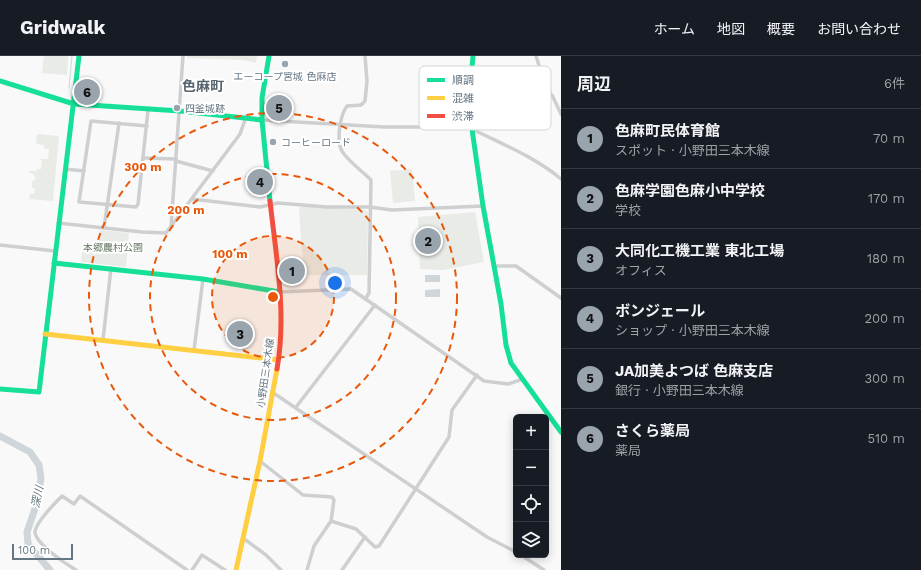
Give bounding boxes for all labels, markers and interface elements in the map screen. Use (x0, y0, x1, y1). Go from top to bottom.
text: Gridwalk (20, 16, 105, 39)
text: ホーム (653, 21, 695, 37)
text: 地図 (717, 21, 745, 37)
text: 概要 (767, 21, 795, 37)
text: お問い合わせ (817, 21, 901, 37)
marker: エーコープ宮城 色麻店 (280, 59, 290, 69)
legend (419, 66, 551, 130)
place label: エーコープ宮城 色麻店 (234, 71, 336, 82)
text: 順調 (452, 74, 474, 87)
text: 周辺 (577, 74, 611, 94)
text: 6件 (884, 76, 905, 91)
pin: 6 (74, 77, 100, 107)
district label: 色麻町 (182, 78, 224, 94)
text: 混雑 (452, 92, 474, 105)
pin: 5 (266, 93, 292, 123)
marker: 四釜城跡 (172, 103, 182, 113)
place label: 四釜城跡 (185, 103, 225, 114)
text: 渋滞 (452, 110, 474, 123)
text: 色麻町民体育館 (615, 122, 720, 140)
text: 1 (587, 131, 593, 146)
text: 70 m (873, 131, 905, 146)
marker: コーヒーロード (268, 137, 278, 147)
place label: コーヒーロード (281, 137, 351, 148)
text: スポット · 小野田三本木線 (615, 143, 770, 158)
text: 300 m (124, 160, 162, 174)
pin: 4 (247, 167, 273, 197)
text: 色麻学園色麻小中学校 (615, 182, 765, 200)
text: 2 (586, 191, 594, 206)
text: 170 m (868, 191, 905, 206)
text: 200 m (167, 203, 205, 217)
text: 学校 (615, 203, 641, 218)
pin: 2 (415, 226, 441, 256)
park label: 本郷農村公園 (83, 242, 143, 253)
text: 大同化工機工業 東北工場 (615, 242, 784, 260)
text: 100 m (212, 247, 248, 261)
text: 3 (586, 251, 594, 266)
text: 180 m (867, 251, 905, 266)
pin: 1 (279, 256, 305, 286)
text: オフィス (615, 263, 667, 278)
your location (325, 273, 345, 293)
centre of rings (266, 290, 280, 304)
text: ボンジェール (615, 302, 705, 320)
text: 4 (586, 311, 594, 326)
text: 200 m (864, 311, 905, 326)
pin: 3 (227, 319, 253, 349)
text: ショップ · 小野田三本木線 (615, 323, 770, 338)
street label: 小野田三本木線 (255, 338, 276, 408)
text: JA加美よつば 色麻支店 (615, 362, 773, 380)
text: 5 (586, 371, 594, 386)
text: 300 m (864, 371, 905, 386)
text: 銀行 · 小野田三本木線 (615, 383, 744, 398)
map controls (513, 414, 549, 558)
button: + (513, 414, 549, 450)
text: さくら薬局 (615, 422, 690, 440)
text: 6 (586, 431, 594, 446)
text: 510 m (867, 431, 905, 446)
text: 薬局 (615, 443, 641, 458)
button: − (513, 450, 549, 486)
water label: 深川 (29, 484, 46, 509)
button: locate (513, 486, 549, 522)
button: layers (513, 522, 549, 558)
scale bar (12, 542, 73, 561)
text: 100 m (18, 544, 50, 557)

